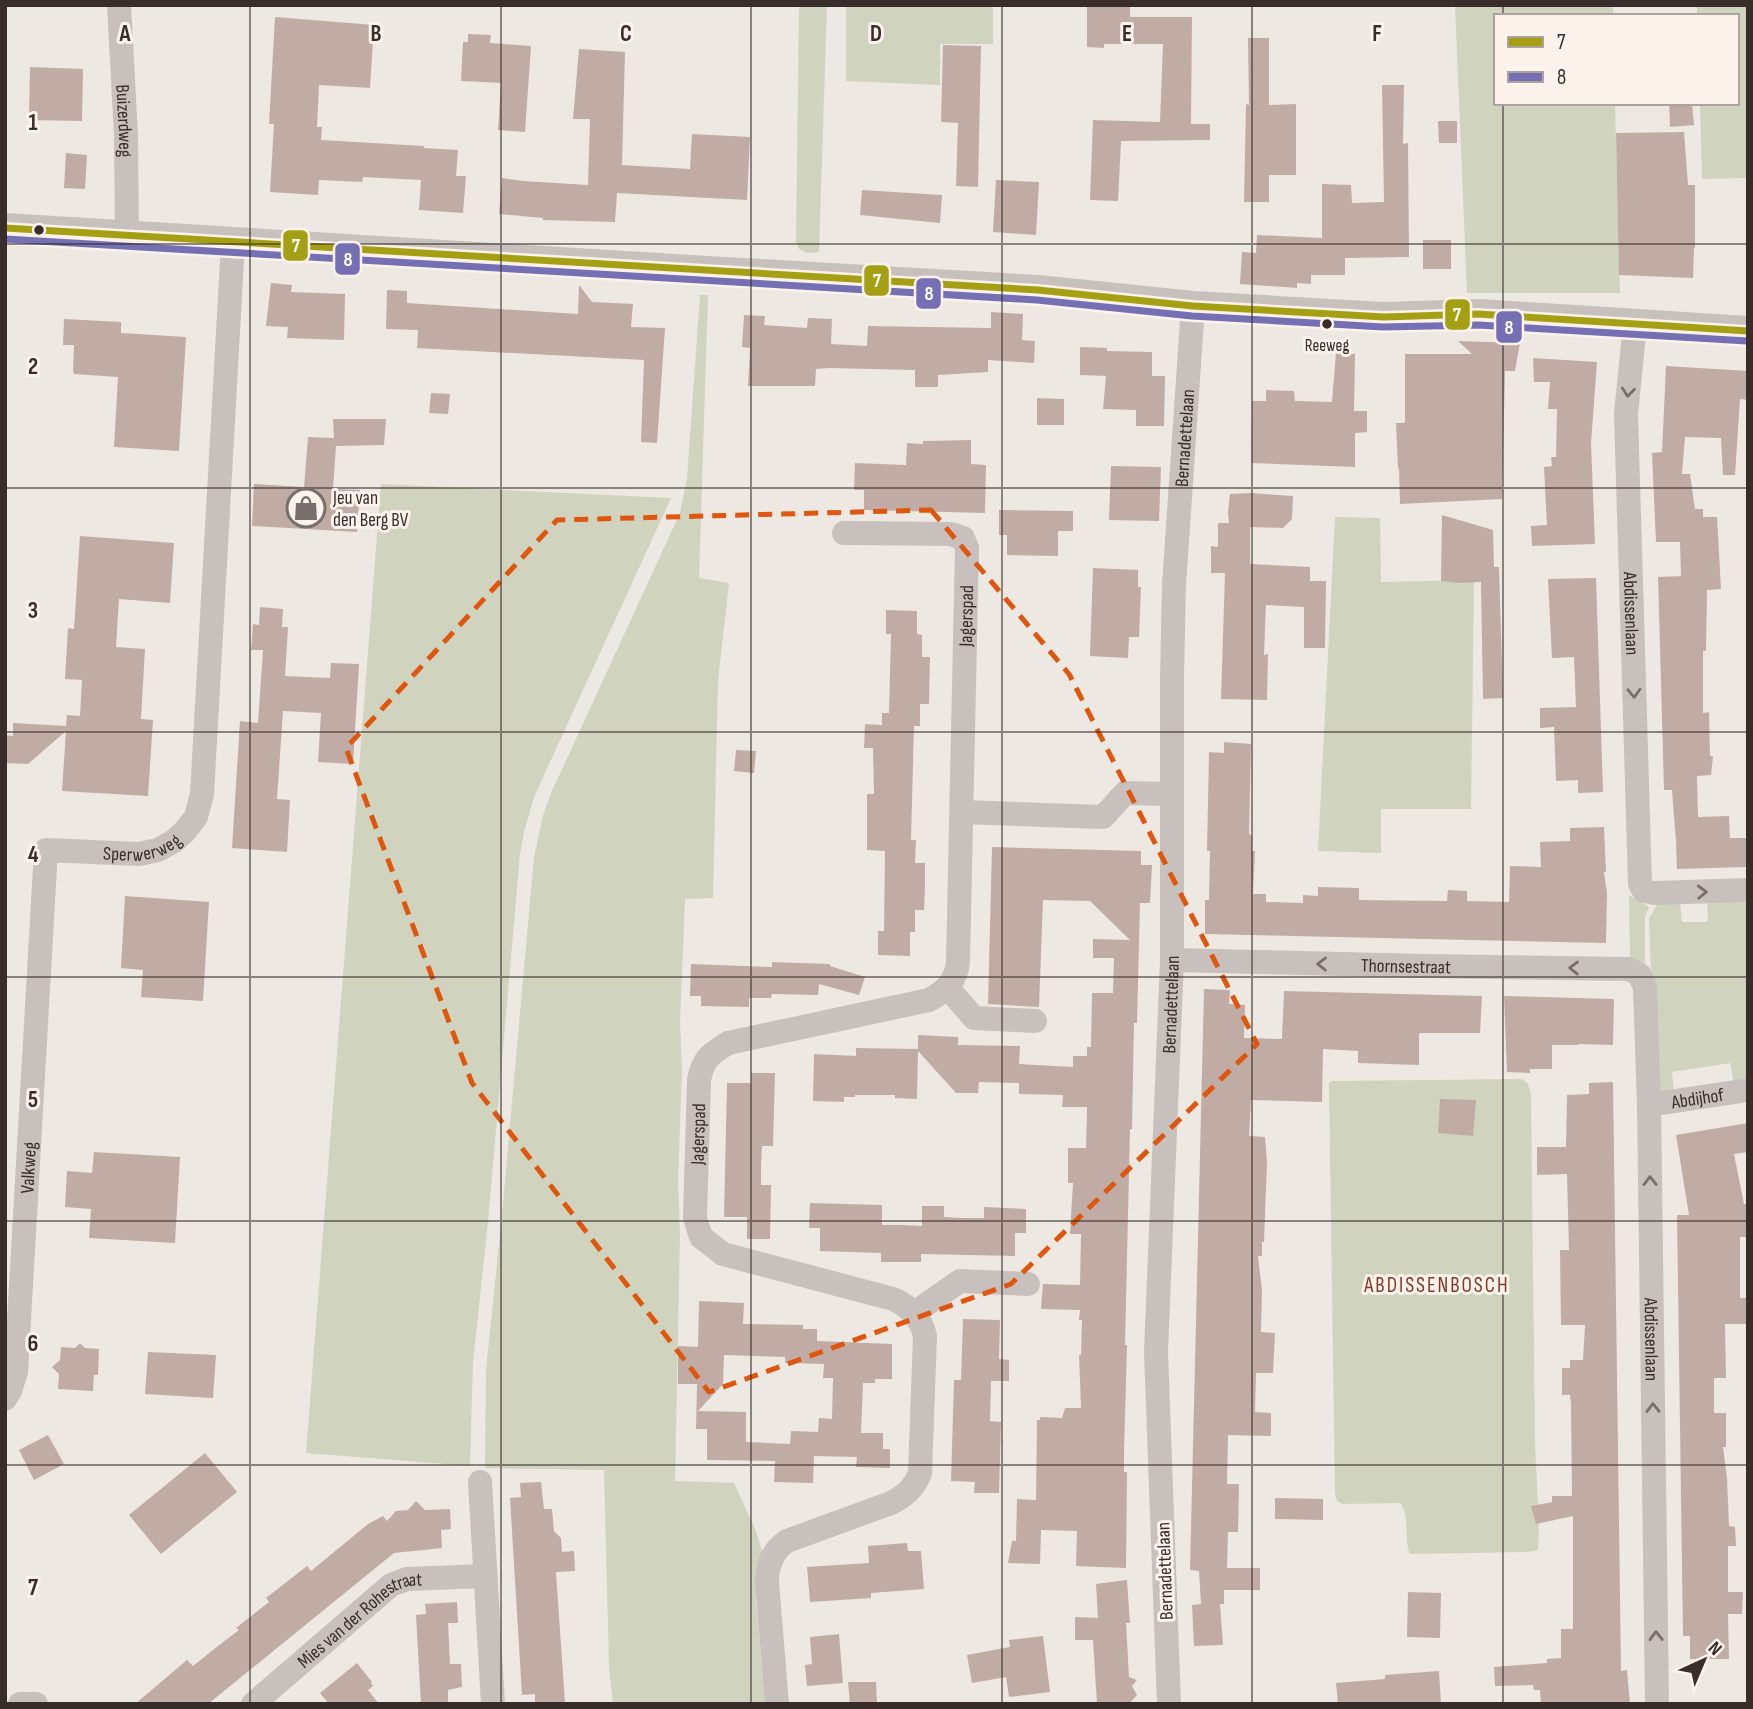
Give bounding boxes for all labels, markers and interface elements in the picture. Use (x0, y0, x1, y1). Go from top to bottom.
legend (1494, 14, 1739, 105)
text: A (119, 20, 132, 48)
text: B (371, 20, 382, 48)
text: C (620, 20, 632, 48)
text: D (870, 20, 882, 48)
text: E (1122, 20, 1132, 48)
text: F (1372, 20, 1382, 48)
text: 7 (1557, 30, 1566, 55)
text: 8 (1557, 65, 1566, 90)
street label: Buizerdweg (110, 84, 136, 158)
text: 1 (28, 109, 38, 137)
unlabelled marker (32, 223, 46, 237)
line badge: 7 (282, 229, 309, 262)
text: 7 (292, 235, 301, 258)
line badge: 8 (334, 242, 361, 276)
text: 8 (344, 249, 353, 272)
line badge: 7 (863, 264, 890, 297)
text: 7 (873, 270, 882, 293)
line badge: 8 (915, 277, 942, 310)
text: 8 (925, 283, 934, 306)
line badge: 7 (1444, 298, 1471, 331)
text: 7 (1453, 304, 1462, 327)
line badge: 8 (1495, 310, 1523, 344)
marker: Reeweg (1320, 317, 1334, 331)
text: 8 (1505, 317, 1514, 340)
place label: Reeweg (1305, 336, 1349, 356)
text: 2 (28, 353, 38, 381)
one-way arrow (1621, 387, 1636, 398)
street label: Bernadettelaan (1171, 388, 1200, 488)
shop icon: Jeu van den Berg BV (285, 487, 327, 529)
place label: Jeu van den Berg BV (332, 487, 409, 532)
street label: Abdissenlaan (1618, 571, 1643, 656)
street label: Jagerspad (955, 585, 979, 648)
text: 3 (28, 597, 38, 625)
one-way arrow (1626, 688, 1641, 699)
street label: Sperwerweg (103, 830, 187, 867)
text: 4 (28, 841, 39, 869)
one-way arrow (1696, 884, 1707, 899)
street label: Thornsestraat (1361, 954, 1451, 979)
street label: Bernadettelaan (1158, 956, 1185, 1054)
one-way arrow (1316, 956, 1327, 971)
one-way arrow (1568, 960, 1579, 976)
street label: Abdijhof (1669, 1084, 1726, 1115)
text: 5 (28, 1086, 38, 1114)
street label: Jagerspad (687, 1103, 711, 1166)
street label: Valkweg (16, 1141, 42, 1194)
one-way arrow (1642, 1175, 1658, 1185)
district label: ABDISSENBOSCH (1363, 1273, 1510, 1298)
street label: Abdissenlaan (1639, 1297, 1663, 1381)
text: 6 (28, 1330, 38, 1358)
one-way arrow (1645, 1402, 1661, 1413)
street label: Bernadettelaan (1152, 1522, 1179, 1620)
street label: Mies van der Rohestraat (293, 1568, 423, 1674)
text: 7 (28, 1574, 38, 1602)
north arrow (1669, 1625, 1739, 1695)
one-way arrow (1648, 1630, 1664, 1640)
text: N (1703, 1637, 1726, 1661)

